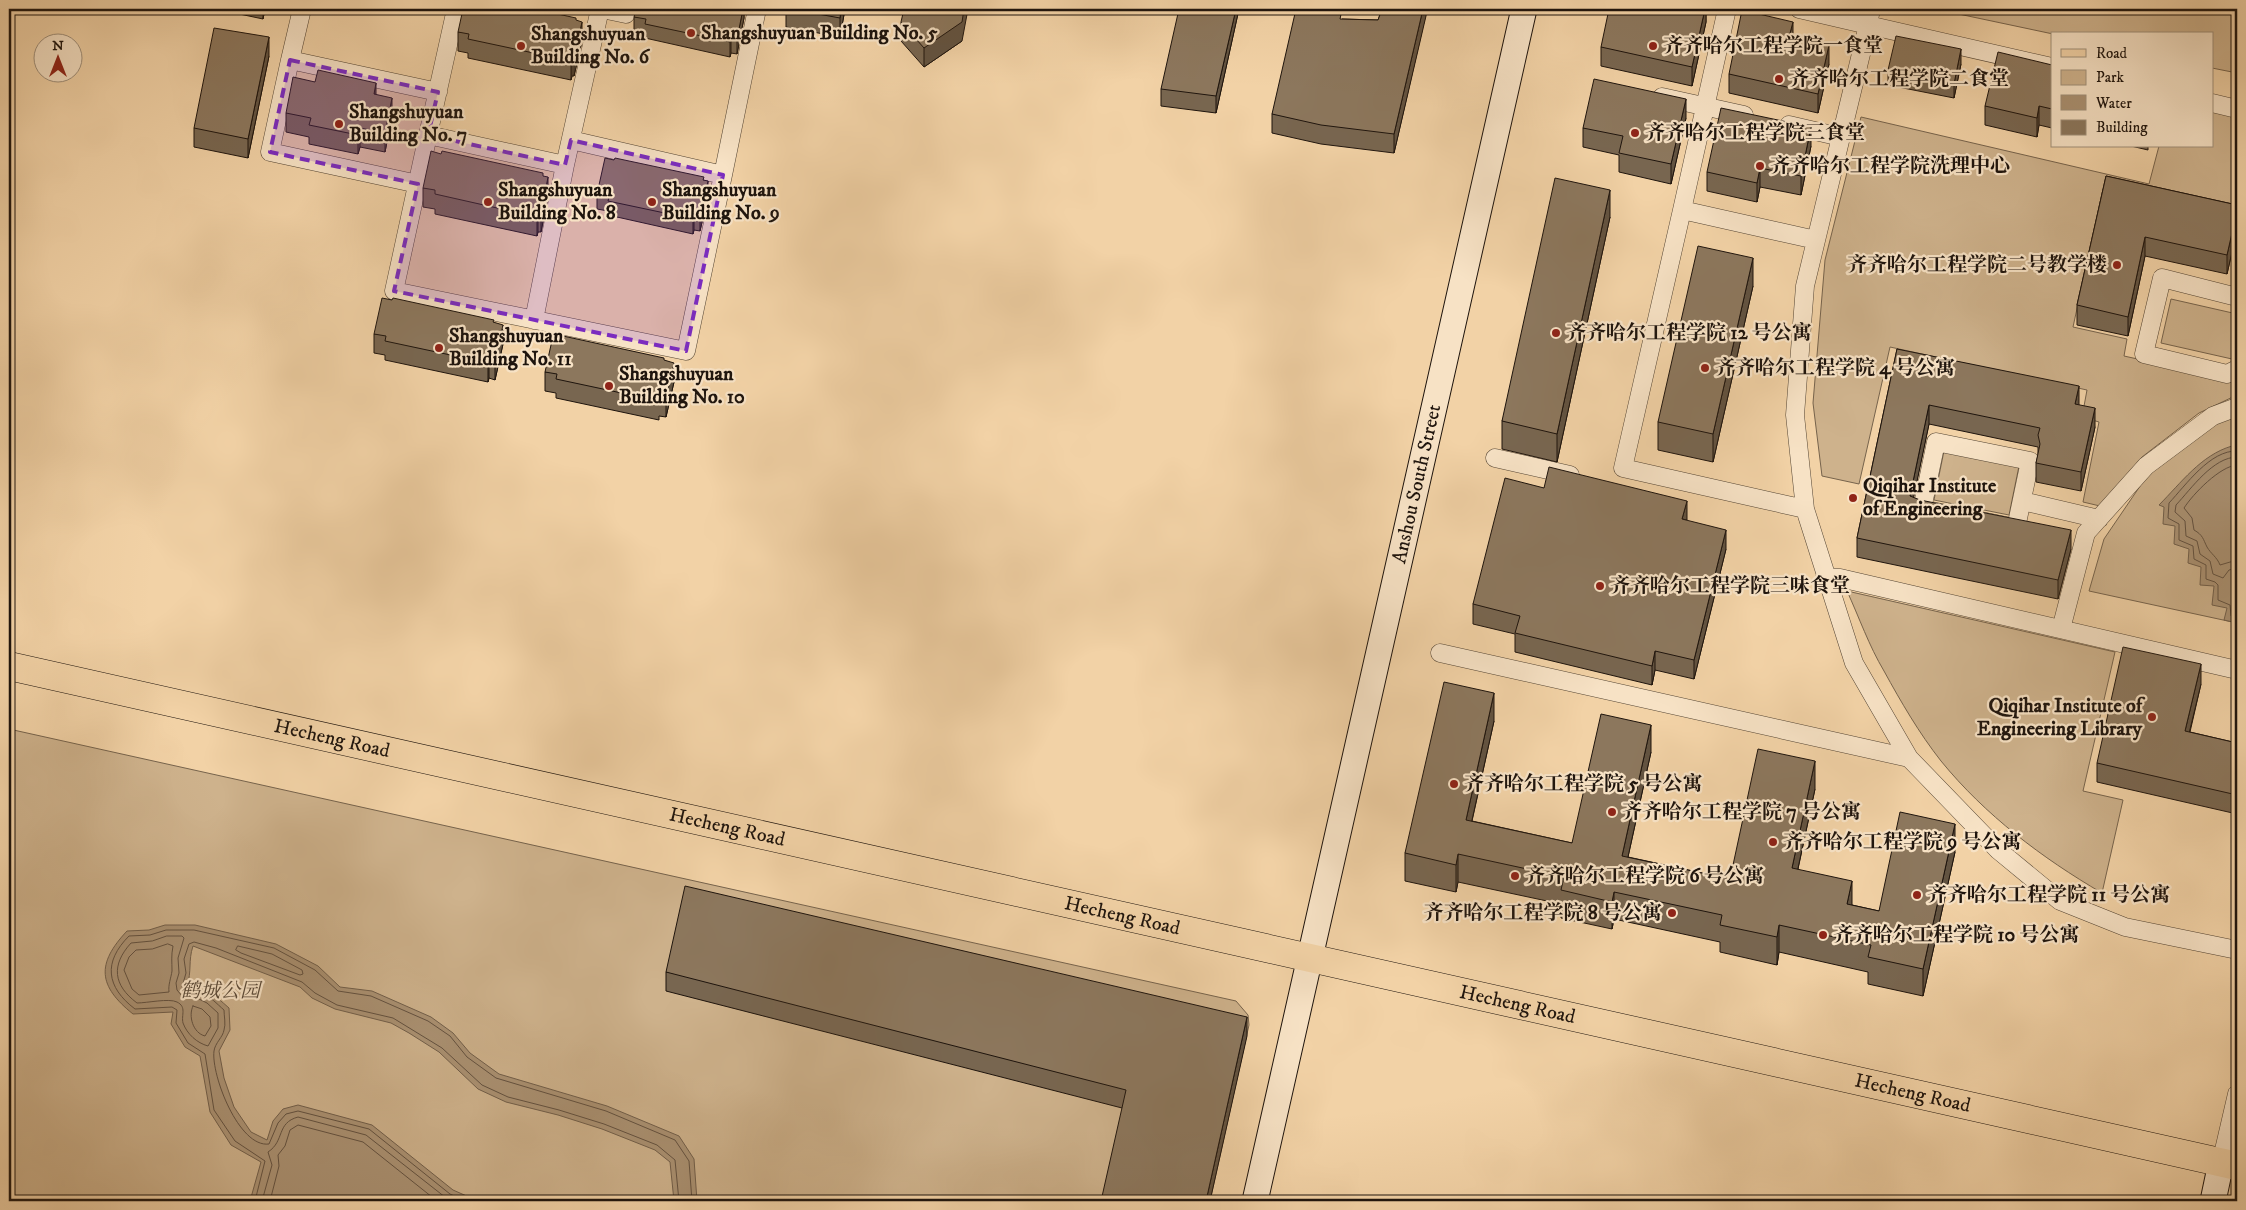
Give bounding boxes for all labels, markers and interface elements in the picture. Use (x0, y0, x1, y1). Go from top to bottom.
place label: Shangshuyuan Building No. 5 (701, 21, 938, 46)
place label: Shangshuyuan Building No. 6 (531, 22, 651, 70)
marker: Shangshuyuan Building No. 5 (685, 27, 697, 39)
north arrow (32, 32, 82, 82)
legend (2051, 32, 2214, 148)
place label: 齐齐哈尔工程学院一食堂 (1663, 34, 1883, 59)
text: N (52, 37, 64, 55)
marker: Shangshuyuan Building No. 6 (515, 40, 527, 52)
marker: 齐齐哈尔工程学院一食堂 (1647, 40, 1659, 52)
text: Road (2096, 44, 2128, 63)
place label: 齐齐哈尔工程学院二食堂 (1789, 67, 2009, 92)
text: Park (2096, 68, 2125, 87)
marker: 齐齐哈尔工程学院二食堂 (1773, 73, 1785, 85)
text: Water (2095, 94, 2132, 113)
place label: Shangshuyuan Building No. 7 (349, 100, 467, 148)
marker: Shangshuyuan Building No. 7 (333, 118, 345, 130)
text: Building (2096, 118, 2148, 137)
place label: 齐齐哈尔工程学院三食堂 (1645, 121, 1865, 146)
marker: 齐齐哈尔工程学院三食堂 (1629, 127, 1641, 139)
place label: 齐齐哈尔工程学院洗理中心 (1770, 154, 2010, 179)
marker: 齐齐哈尔工程学院洗理中心 (1754, 160, 1766, 172)
place label: Shangshuyuan Building No. 8 (498, 178, 616, 226)
place label: Shangshuyuan Building No. 9 (662, 178, 780, 226)
marker: Shangshuyuan Building No. 8 (482, 196, 494, 208)
marker: Shangshuyuan Building No. 9 (646, 196, 658, 208)
place label: 齐齐哈尔工程学院二号教学楼 (1847, 253, 2107, 278)
marker: 齐齐哈尔工程学院二号教学楼 (2111, 259, 2123, 271)
place label: 齐齐哈尔工程学院 12 号公寓 (1566, 321, 1812, 346)
place label: Shangshuyuan Building No. 11 (449, 324, 572, 372)
marker: 齐齐哈尔工程学院 12 号公寓 (1550, 327, 1562, 339)
marker: Shangshuyuan Building No. 11 (433, 342, 445, 354)
place label: 齐齐哈尔工程学院 4 号公寓 (1715, 356, 1955, 381)
place label: Shangshuyuan Building No. 10 (619, 362, 745, 410)
marker: 齐齐哈尔工程学院 4 号公寓 (1699, 362, 1711, 374)
marker: Shangshuyuan Building No. 10 (603, 380, 615, 392)
street label: Anshou South Street (1387, 402, 1447, 566)
place label: Qiqihar Institute of Engineering (1863, 474, 1997, 522)
marker: Qiqihar Institute of Engineering (1847, 492, 1859, 504)
place label: 齐齐哈尔工程学院三味食堂 (1610, 574, 1850, 599)
marker: 齐齐哈尔工程学院三味食堂 (1594, 580, 1606, 592)
place label: Qiqihar Institute of Engineering Library (1977, 694, 2146, 742)
marker: Qiqihar Institute of Engineering Library (2146, 711, 2158, 723)
street label: Hecheng Road (272, 713, 392, 764)
place label: 齐齐哈尔工程学院 5 号公寓 (1464, 772, 1703, 797)
marker: 齐齐哈尔工程学院 5 号公寓 (1448, 778, 1460, 790)
place label: 齐齐哈尔工程学院 7 号公寓 (1622, 800, 1861, 825)
street label: Hecheng Road (667, 802, 787, 852)
marker: 齐齐哈尔工程学院 7 号公寓 (1606, 806, 1618, 818)
place label: 齐齐哈尔工程学院 9 号公寓 (1783, 830, 2022, 855)
marker: 齐齐哈尔工程学院 9 号公寓 (1767, 836, 1779, 848)
place label: 齐齐哈尔工程学院 6 号公寓 (1525, 864, 1764, 889)
marker: 齐齐哈尔工程学院 6 号公寓 (1509, 870, 1521, 882)
place label: 齐齐哈尔工程学院 11 号公寓 (1927, 883, 2170, 908)
marker: 齐齐哈尔工程学院 11 号公寓 (1911, 889, 1923, 901)
street label: Hecheng Road (1062, 891, 1183, 941)
place label: 齐齐哈尔工程学院 8 号公寓 (1423, 901, 1662, 926)
marker: 齐齐哈尔工程学院 8 号公寓 (1666, 907, 1678, 919)
place label: 齐齐哈尔工程学院 10 号公寓 (1833, 923, 2080, 948)
marker: 齐齐哈尔工程学院 10 号公寓 (1817, 929, 1829, 941)
park label: 鹤城公园 (180, 979, 263, 1004)
street label: Hecheng Road (1457, 979, 1578, 1030)
street label: Hecheng Road (1852, 1068, 1973, 1118)

